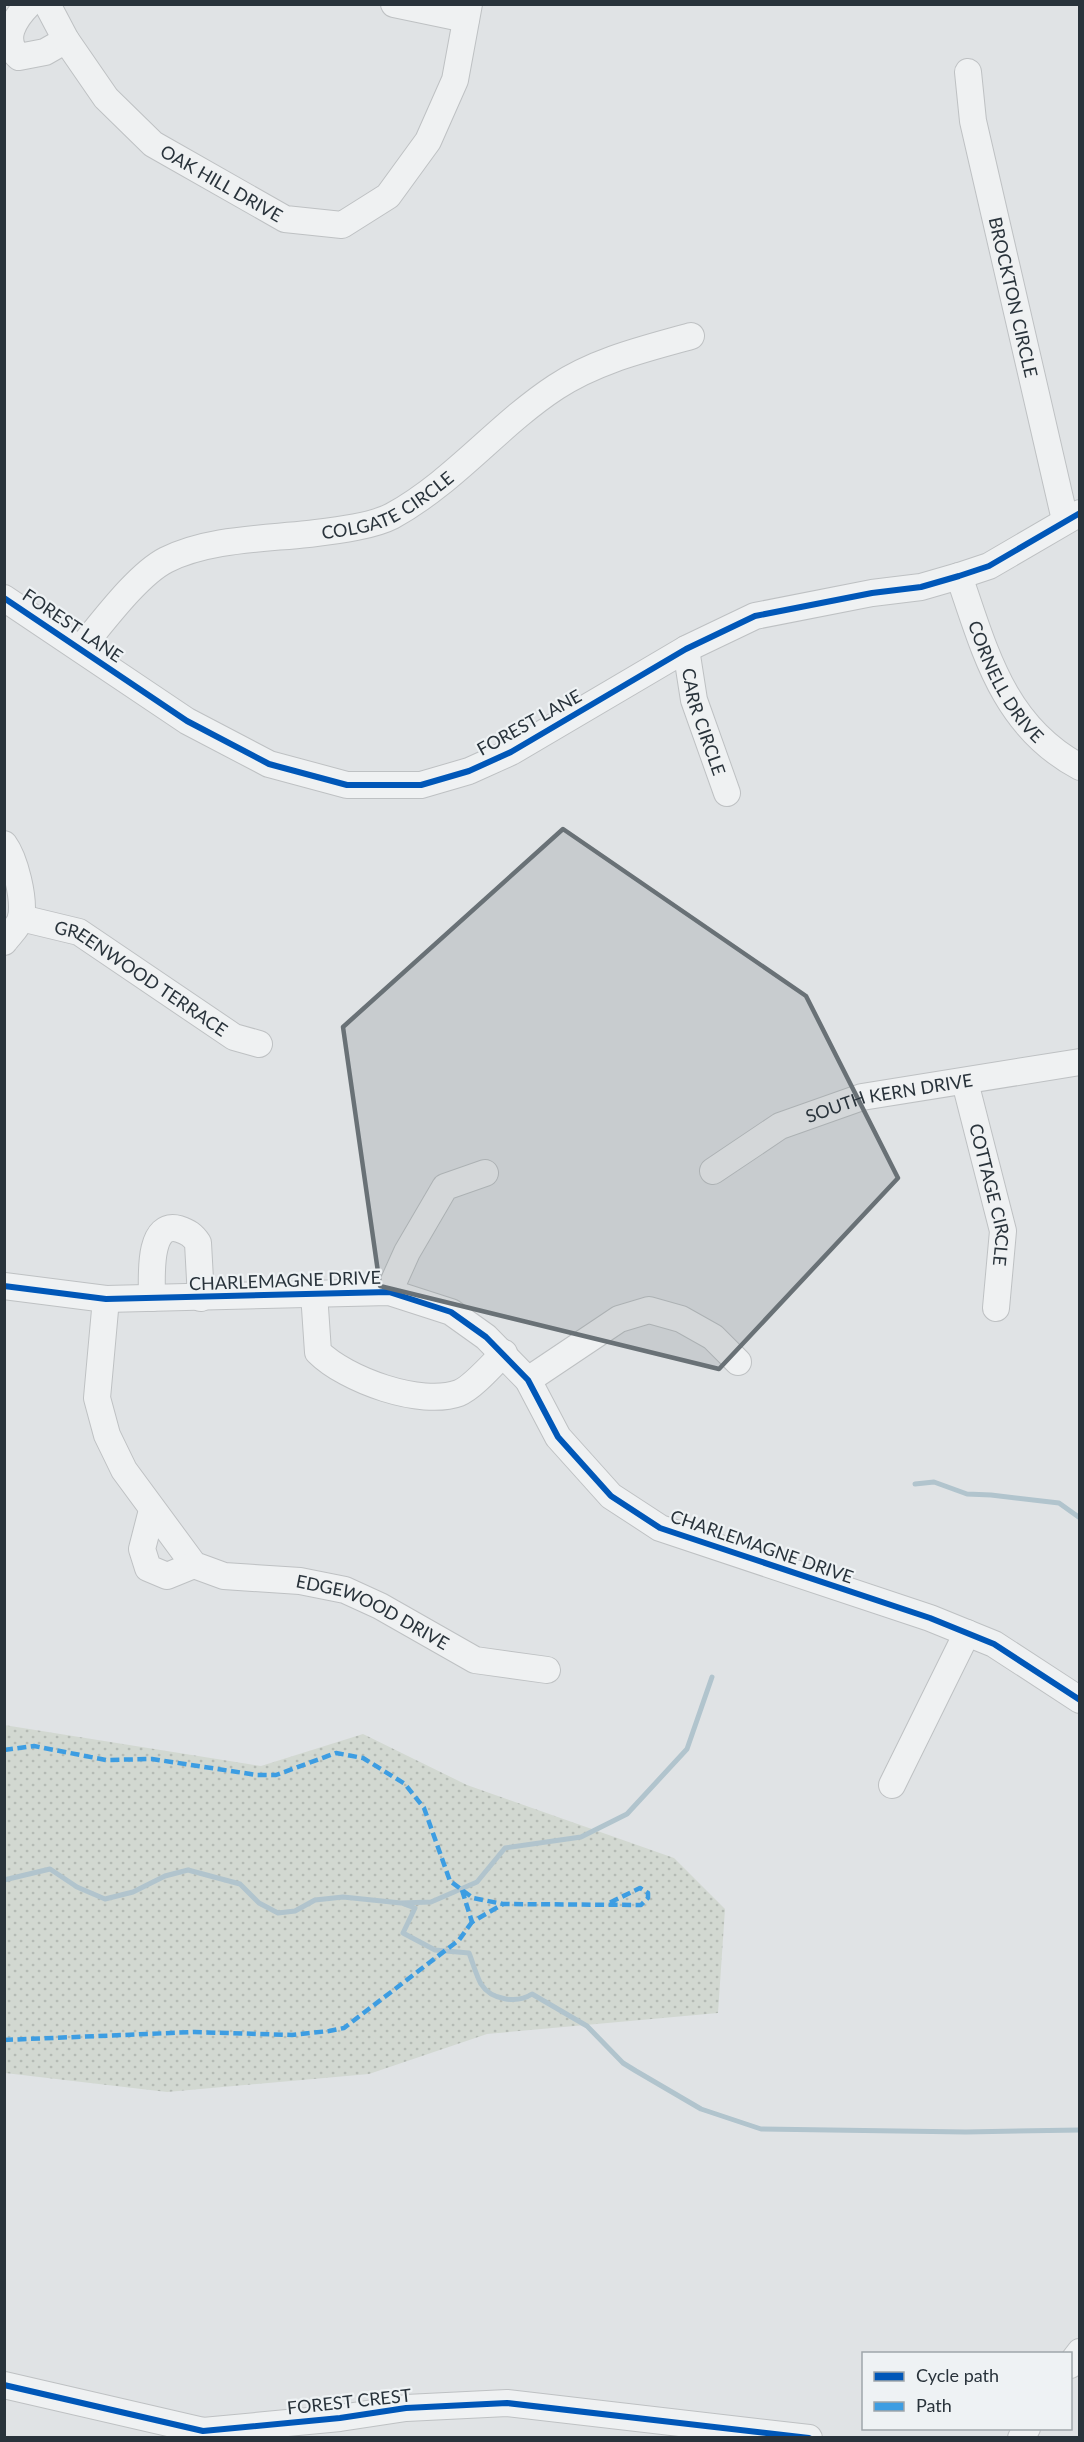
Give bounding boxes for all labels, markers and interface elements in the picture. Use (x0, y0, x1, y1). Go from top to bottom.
street label: OAK HILL DRIVE (157, 140, 287, 226)
street label: BROCKTON CIRCLE (984, 215, 1043, 379)
street label: COLGATE CIRCLE (320, 466, 458, 543)
street label: FOREST LANE (19, 583, 127, 667)
street label: CORNELL DRIVE (964, 617, 1049, 747)
street label: CARR CIRCLE (678, 666, 731, 778)
street label: FOREST LANE (473, 684, 585, 760)
street label: GREENWOOD TERRACE (52, 916, 232, 1041)
street label: SOUTH KERN DRIVE (803, 1068, 974, 1127)
street label: COTTAGE CIRCLE (965, 1121, 1015, 1267)
street label: CHARLEMAGNE DRIVE (189, 1266, 381, 1294)
street label: CHARLEMAGNE DRIVE (668, 1504, 856, 1588)
street label: EDGEWOOD DRIVE (294, 1569, 453, 1654)
legend (862, 2352, 1072, 2430)
text: Cycle path (916, 2364, 999, 2386)
street label: FOREST CREST (286, 2384, 413, 2418)
text: Path (916, 2394, 952, 2416)

